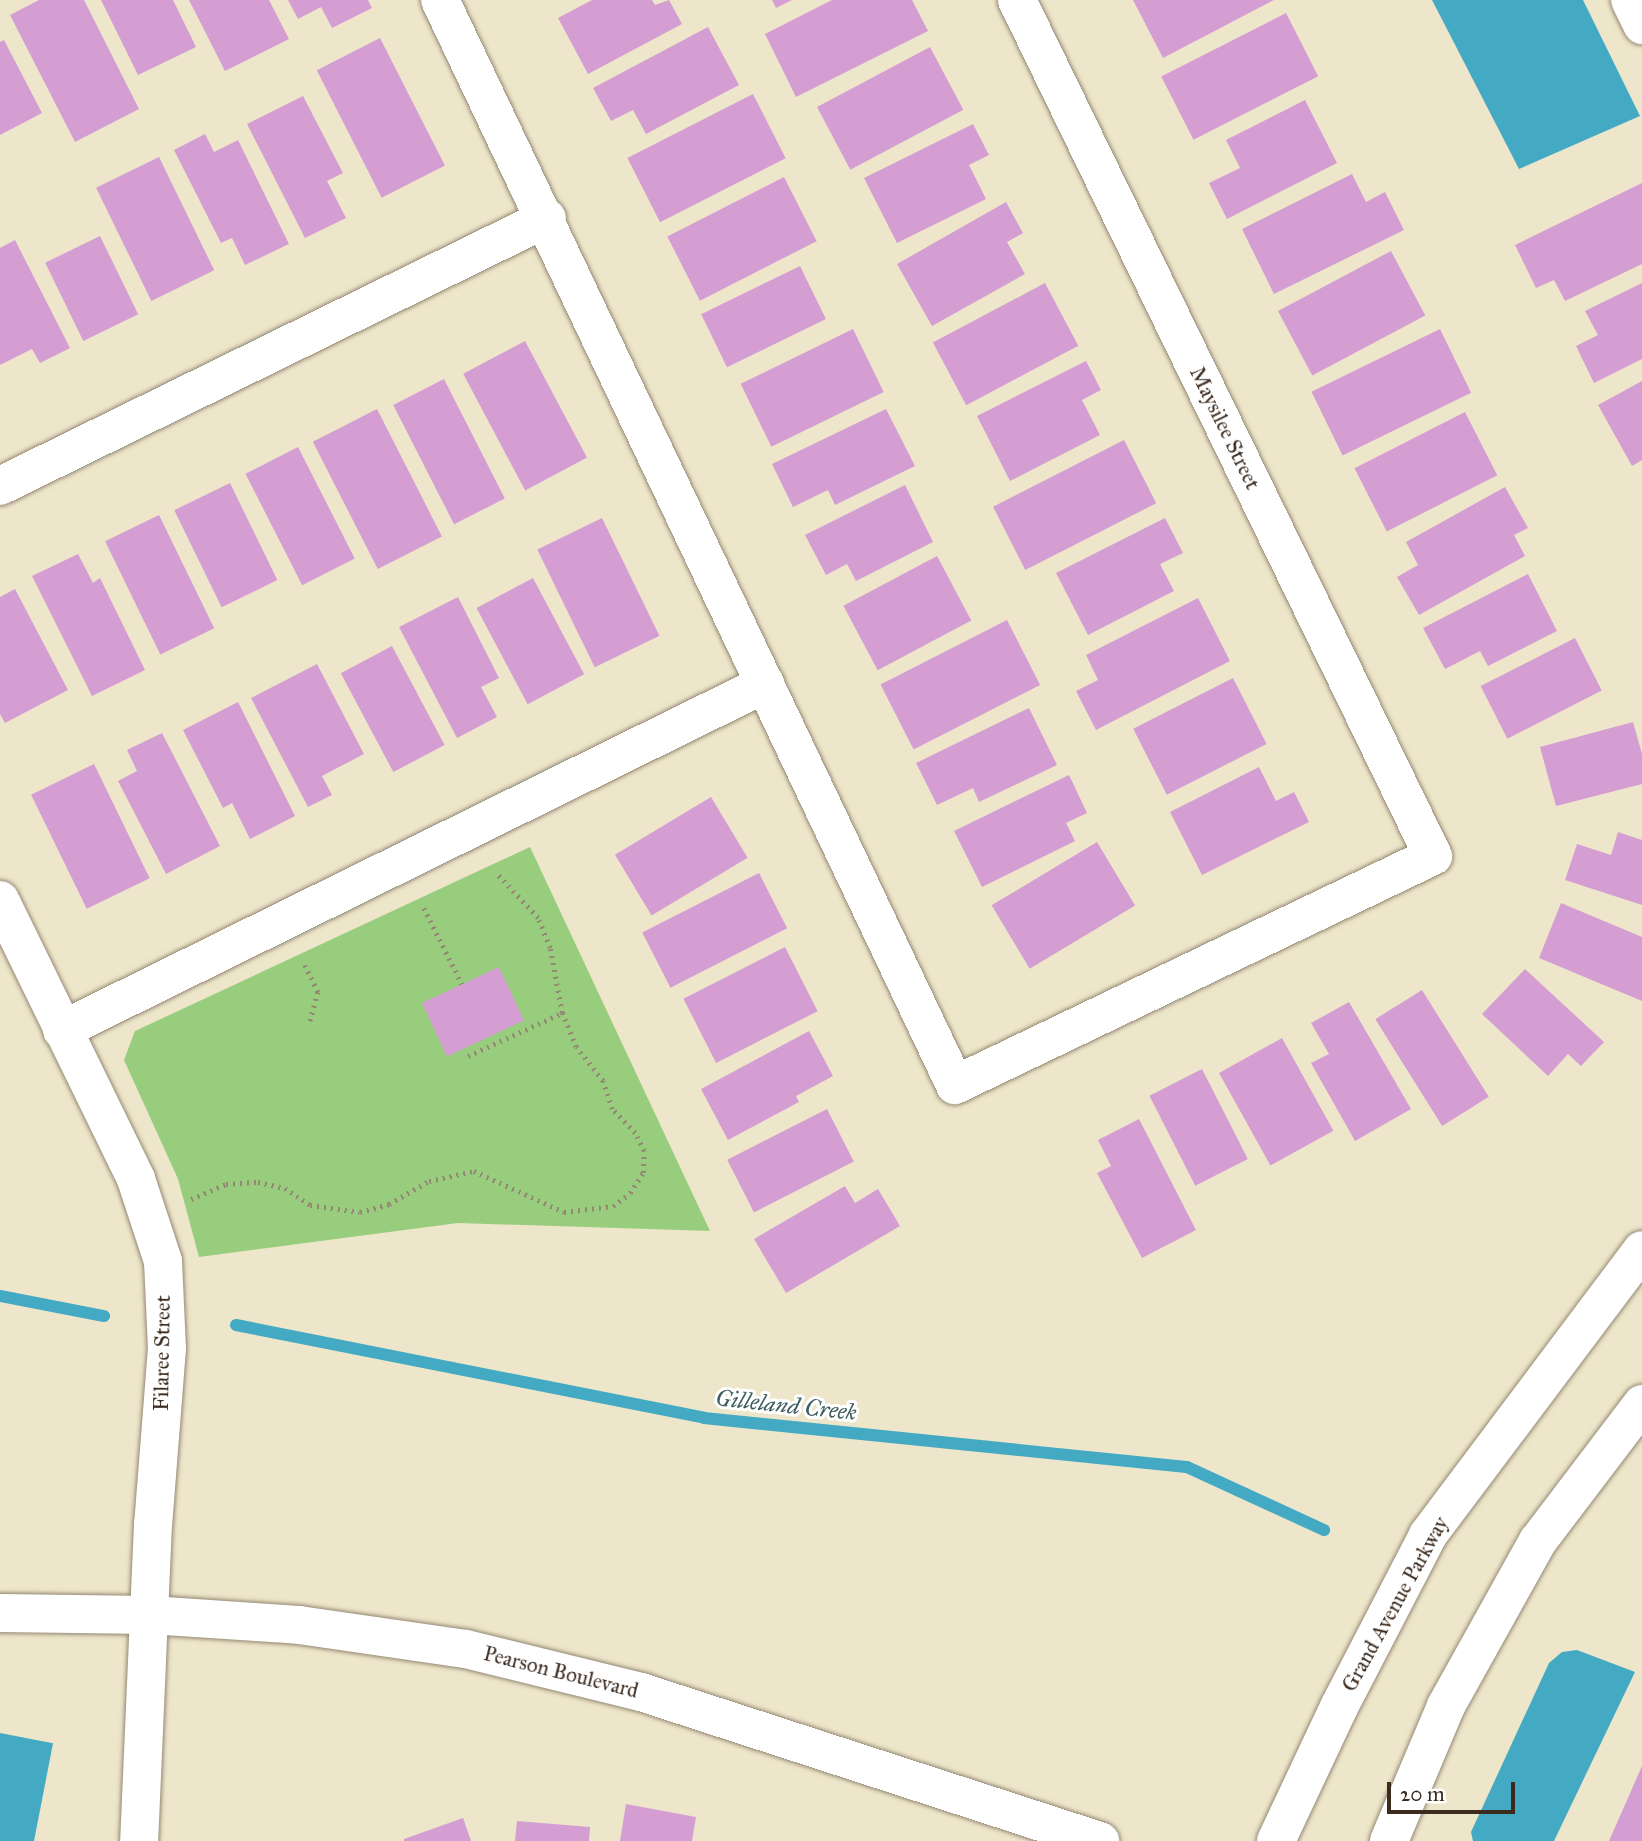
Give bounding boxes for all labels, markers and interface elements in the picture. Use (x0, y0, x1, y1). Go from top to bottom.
street label: Maysilee Street (1184, 363, 1266, 493)
street label: Filaree Street (148, 1295, 176, 1411)
water label: Gilleland Creek (714, 1384, 858, 1426)
street label: Grand Avenue Parkway (1336, 1512, 1454, 1696)
street label: Pearson Boulevard (481, 1641, 641, 1703)
scale bar (1390, 1768, 1518, 1812)
text: 20 m (1400, 1781, 1445, 1807)

